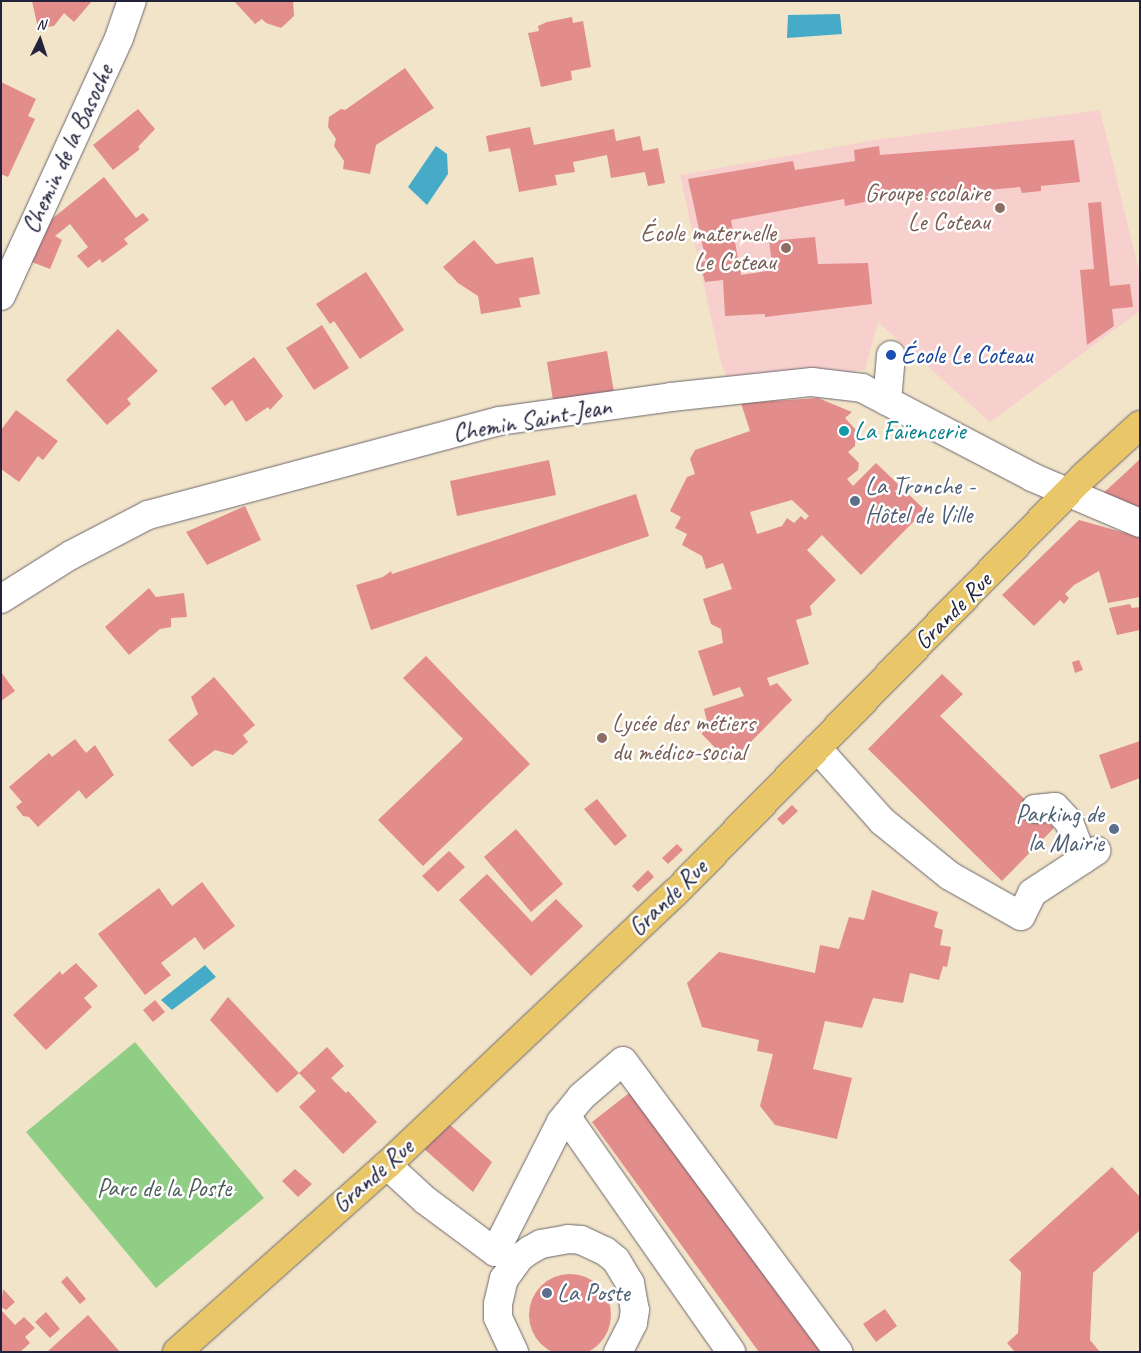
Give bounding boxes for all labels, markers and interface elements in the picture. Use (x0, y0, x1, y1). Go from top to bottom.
north arrow (15, 15, 65, 65)
text: N (36, 16, 46, 33)
street label: Chemin de la Basoche (16, 59, 120, 239)
place label: Groupe scolaire Le Coteau (865, 179, 990, 238)
marker: Groupe scolaire Le Coteau (994, 202, 1006, 214)
place label: École maternelle Le Coteau (640, 219, 776, 278)
marker: École maternelle Le Coteau (780, 242, 792, 254)
place label: École Le Coteau (901, 340, 1032, 370)
marker: École Le Coteau (885, 349, 897, 361)
street label: Chemin Saint-Jean (450, 391, 614, 449)
place label: La Faïencerie (854, 416, 966, 446)
marker: La Faïencerie (838, 425, 850, 437)
place label: La Tronche - Hôtel de Ville (865, 472, 974, 531)
marker: La Tronche - Hôtel de Ville (849, 495, 861, 507)
street label: Grande Rue (908, 566, 998, 656)
place label: Lycée des métiers du médico-social (612, 709, 755, 768)
marker: Lycée des métiers du médico-social (596, 732, 608, 744)
place label: Parking de la Mairie (1016, 800, 1104, 859)
marker: Parking de la Mairie (1108, 823, 1120, 835)
street label: Grande Rue (623, 853, 713, 943)
street label: Grande Rue (326, 1133, 420, 1219)
park label: Parc de la Poste (96, 1173, 232, 1203)
place label: La Poste (557, 1278, 629, 1308)
marker: La Poste (541, 1287, 553, 1299)

